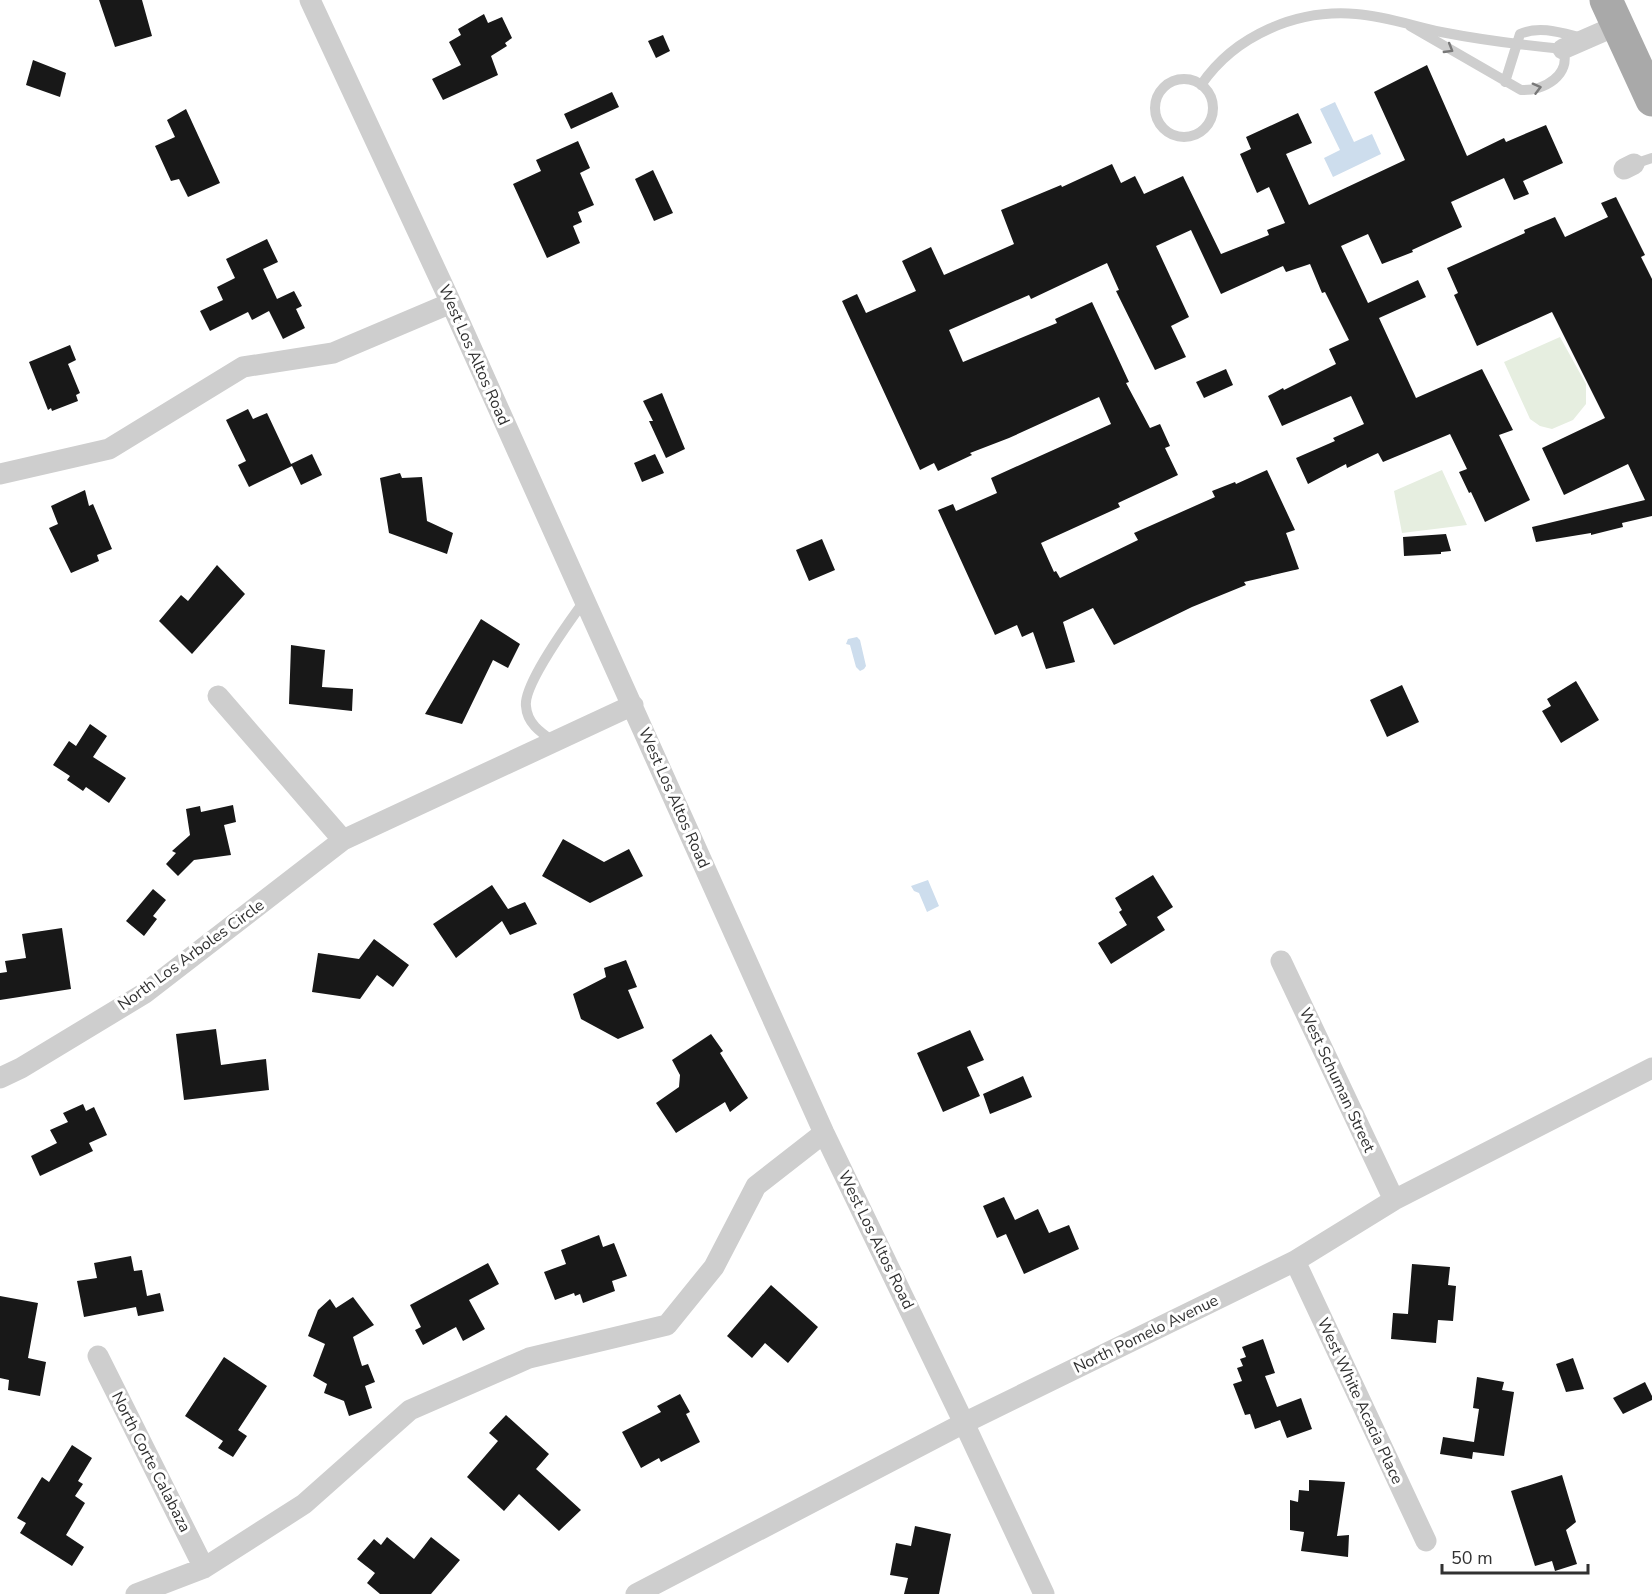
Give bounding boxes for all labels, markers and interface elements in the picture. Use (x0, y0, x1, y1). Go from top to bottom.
one-way arrow (1443, 42, 1453, 54)
one-way arrow (1532, 82, 1542, 95)
street label: West Los Altos Road (433, 281, 515, 429)
street label: West Los Altos Road (633, 724, 715, 872)
street label: North Los Arboles Circle (113, 894, 269, 1016)
street label: West Schuman Street (1294, 1004, 1380, 1156)
street label: West Los Altos Road (833, 1167, 919, 1313)
street label: North Pomelo Avenue (1070, 1289, 1222, 1379)
street label: West White Acacia Place (1312, 1314, 1408, 1488)
street label: North Corte Calabaza (106, 1388, 196, 1536)
scale bar (1442, 1537, 1588, 1575)
text: 50 m (1451, 1546, 1493, 1570)

